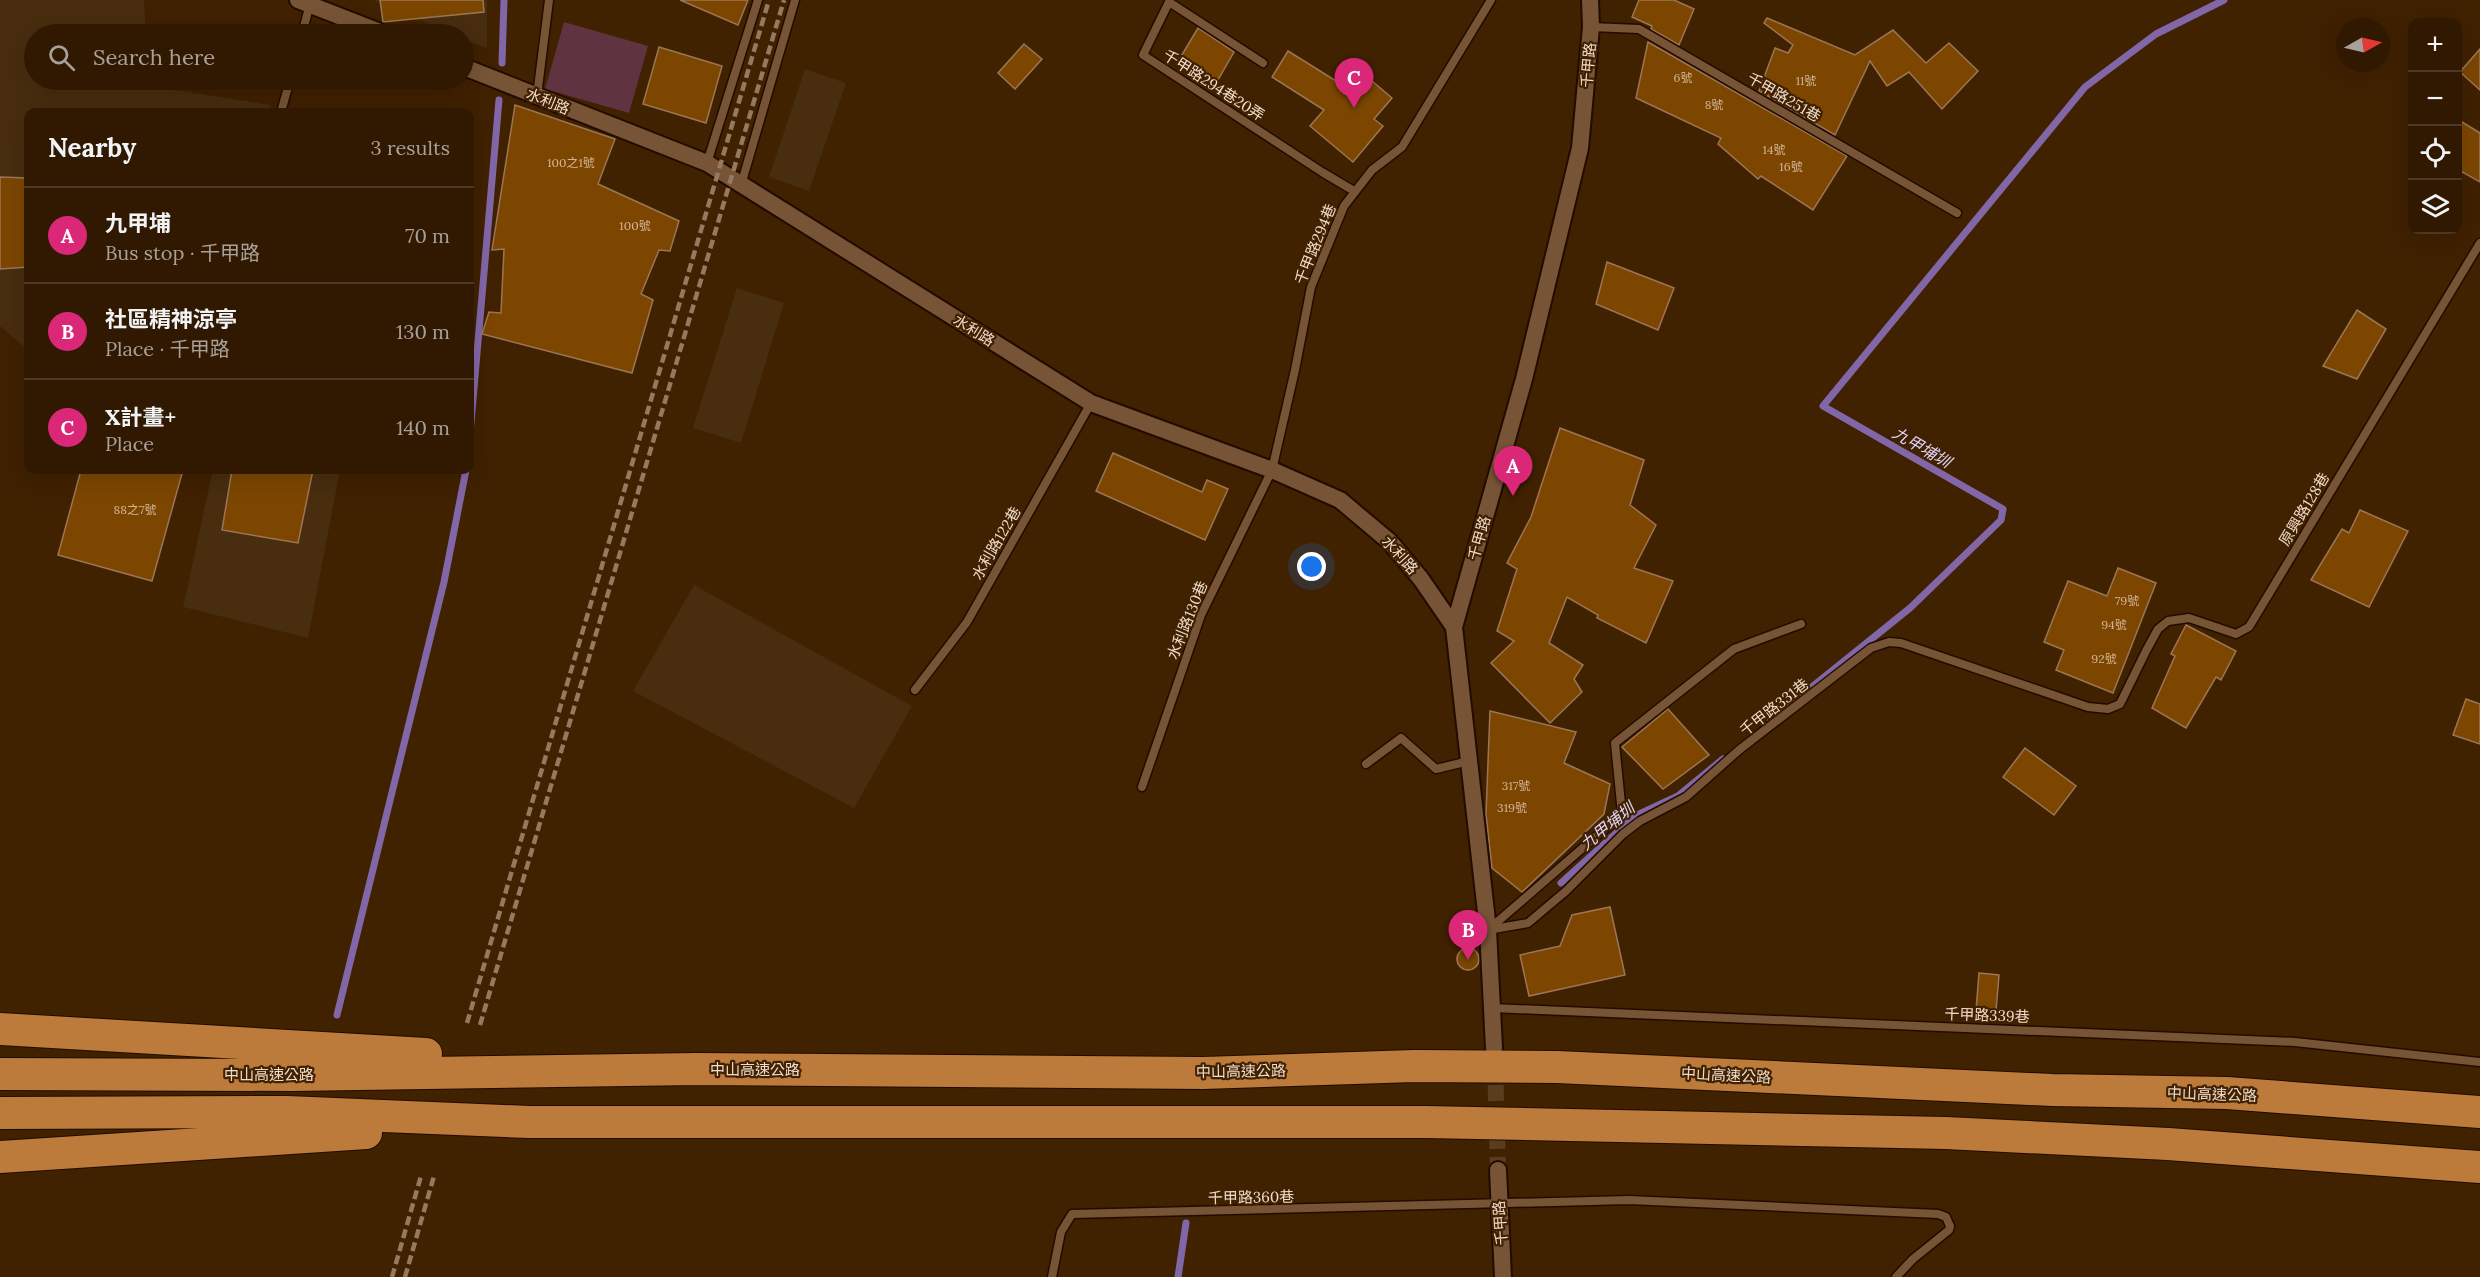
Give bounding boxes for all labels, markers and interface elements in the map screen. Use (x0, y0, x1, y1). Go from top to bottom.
north arrow (2336, 18, 2390, 72)
map controls (2408, 18, 2462, 234)
button: + (2408, 18, 2462, 72)
search box (24, 24, 474, 90)
icon: search (45, 41, 78, 74)
street label: 千甲路 (1577, 42, 1599, 88)
text: Search here (93, 43, 215, 71)
street label: 千甲路294巷20弄 (1160, 45, 1268, 125)
pin: C (1334, 58, 1374, 108)
street label: 千甲路251巷 (1744, 68, 1824, 126)
house number: 6號 (1674, 70, 1692, 85)
button: − (2408, 72, 2462, 126)
house number: 11號 (1796, 73, 1816, 88)
street label: 水利路 (524, 84, 572, 118)
house number: 8號 (1705, 97, 1723, 112)
button: locate (2408, 126, 2462, 180)
text: Nearby (48, 131, 136, 164)
text: 3 results (371, 135, 450, 160)
house number: 14號 (1763, 142, 1785, 157)
house number: 100之1號 (547, 155, 595, 170)
house number: 16號 (1779, 159, 1803, 174)
button: layers (2408, 180, 2462, 234)
street label: 千甲路294巷 (1290, 201, 1340, 287)
text: 九甲埔 (105, 209, 171, 237)
house number: 100號 (619, 218, 651, 233)
text: A (61, 223, 74, 248)
text: 70 m (405, 223, 450, 248)
text: Bus stop · 千甲路 (105, 240, 260, 265)
text: 社區精神涼亭 (105, 305, 237, 333)
street label: 水利路 (950, 310, 998, 350)
text: B (61, 319, 74, 344)
text: 130 m (396, 319, 450, 344)
text: Place · 千甲路 (105, 336, 230, 361)
text: X計畫+ (105, 403, 176, 431)
text: C (61, 415, 74, 440)
text: 140 m (396, 415, 450, 440)
water label: 九甲埔圳 (1889, 422, 1956, 473)
text: Place (105, 431, 154, 456)
pin: A (1494, 446, 1532, 496)
street label: 原興路128巷 (2275, 469, 2333, 549)
house number: 88之7號 (113, 502, 157, 517)
street label: 水利路122巷 (967, 503, 1025, 583)
street label: 千甲路 (1464, 514, 1494, 562)
street label: 水利路 (1378, 532, 1422, 578)
your location (1297, 552, 1326, 581)
street label: 水利路130巷 (1163, 578, 1211, 662)
house number: 79號 (2115, 593, 2139, 608)
house number: 94號 (2101, 617, 2127, 632)
house number: 92號 (2091, 651, 2117, 666)
street label: 千甲路331巷 (1736, 674, 1812, 740)
house number: 317號 (1502, 778, 1530, 793)
water label: 九甲埔圳 (1576, 797, 1640, 854)
house number: 319號 (1497, 800, 1527, 815)
pin: B (1448, 910, 1488, 960)
street label: 千甲路339巷 (1944, 1004, 2030, 1026)
street label: 中山高速公路 (710, 1060, 800, 1079)
street label: 中山高速公路 (1196, 1061, 1286, 1081)
street label: 中山高速公路 (1681, 1063, 1771, 1087)
street label: 中山高速公路 (224, 1065, 314, 1084)
street label: 中山高速公路 (2167, 1083, 2257, 1105)
street label: 千甲路360巷 (1208, 1187, 1294, 1207)
street label: 千甲路 (1489, 1200, 1511, 1246)

